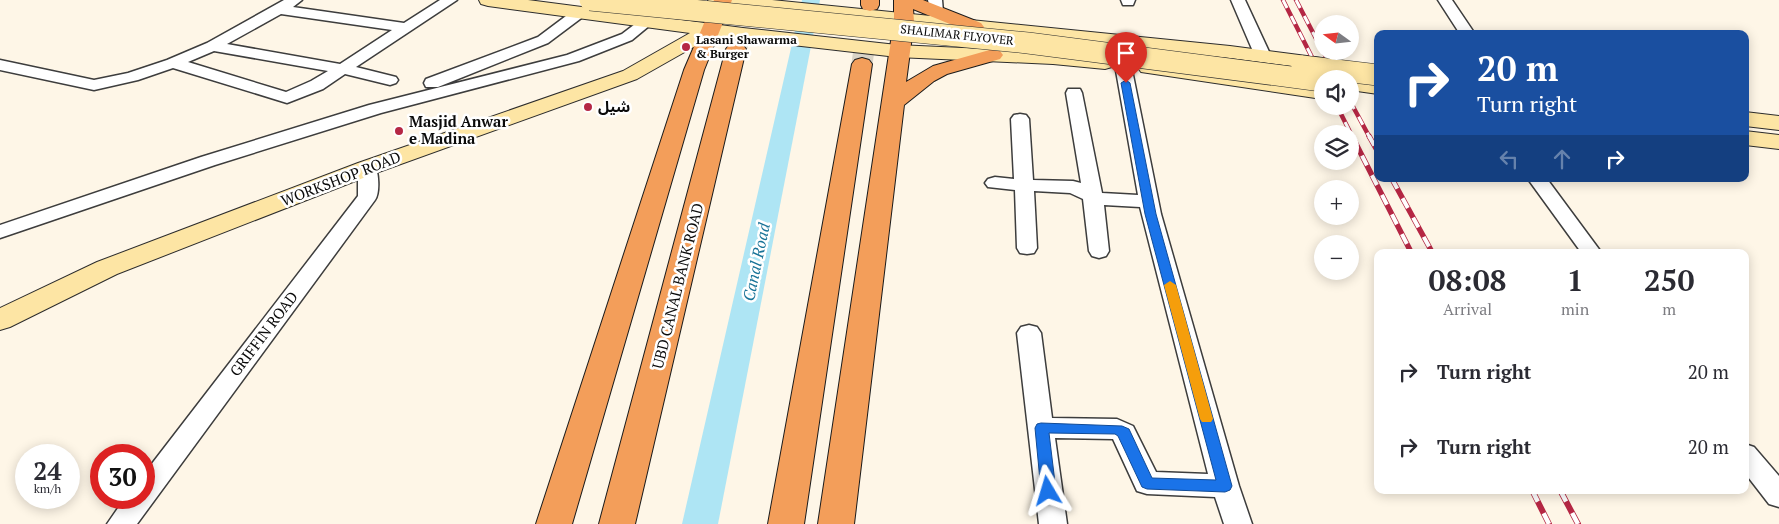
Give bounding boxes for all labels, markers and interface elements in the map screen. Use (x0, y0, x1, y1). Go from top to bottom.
north arrow (1314, 15, 1359, 60)
map controls (1314, 15, 1359, 280)
street label: SHALIMAR FLYOVER (900, 21, 1015, 48)
place label: Lasani Shawarma & Burger (696, 32, 797, 61)
pin (1105, 32, 1147, 83)
icon: arrive (1112, 39, 1140, 67)
marker: Lasani Shawarma & Burger (680, 41, 692, 53)
text: 20 m (1477, 45, 1558, 91)
icon: right (1394, 50, 1459, 115)
button: sound (1314, 70, 1359, 115)
text: Turn right (1477, 89, 1577, 118)
place label: شیل (598, 96, 630, 116)
marker: شیل (582, 101, 594, 113)
place label: Masjid Anwar e Madina (409, 111, 508, 148)
marker: Masjid Anwar e Madina (393, 125, 405, 137)
button: layers (1314, 125, 1359, 170)
icon: left (1495, 145, 1523, 173)
icon: ahead (1548, 145, 1576, 173)
icon: right (1601, 145, 1629, 173)
street label: WORKSHOP ROAD (278, 146, 403, 210)
button: + (1314, 180, 1359, 225)
street label: UBD CANAL BANK ROAD (647, 201, 707, 371)
water label: Canal Road (737, 221, 775, 303)
button: − (1314, 235, 1359, 280)
text: 08:08 (1428, 260, 1507, 300)
text: 1 (1567, 260, 1584, 300)
text: 250 (1644, 260, 1695, 300)
street label: GRIFFIN ROAD (225, 287, 302, 380)
text: Arrival (1443, 298, 1492, 320)
text: min (1561, 298, 1589, 320)
text: m (1662, 298, 1676, 320)
icon: right (1394, 358, 1422, 386)
text: Turn right (1437, 359, 1531, 384)
text: 20 m (1688, 359, 1729, 384)
icon: right (1394, 433, 1422, 461)
text: Turn right (1437, 434, 1531, 459)
text: 20 m (1688, 434, 1729, 459)
speed limit sign: 30 (90, 444, 155, 509)
text: 24 (33, 454, 62, 487)
position arrow (1021, 464, 1073, 516)
text: km/h (34, 481, 61, 496)

